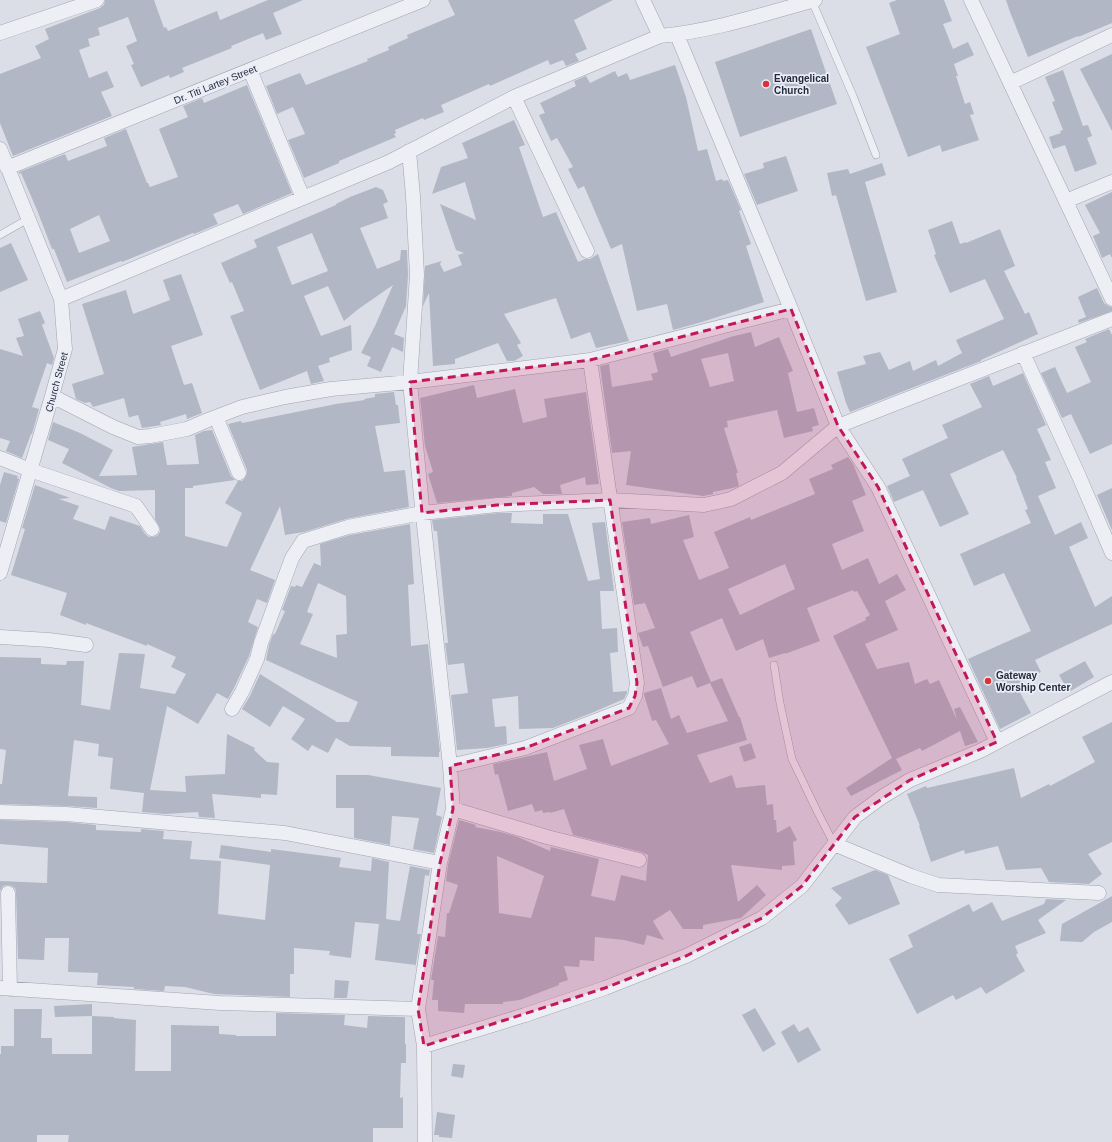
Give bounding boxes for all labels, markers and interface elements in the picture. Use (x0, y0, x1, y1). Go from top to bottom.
street label: Dr. Titi Lartey Street (172, 63, 258, 106)
place label: Evangelical Church (774, 73, 829, 96)
marker: Evangelical Church (761, 79, 771, 89)
street label: Church Street (43, 351, 70, 413)
place label: Gateway Worship Center (996, 670, 1070, 693)
marker: Gateway Worship Center (983, 676, 993, 686)

